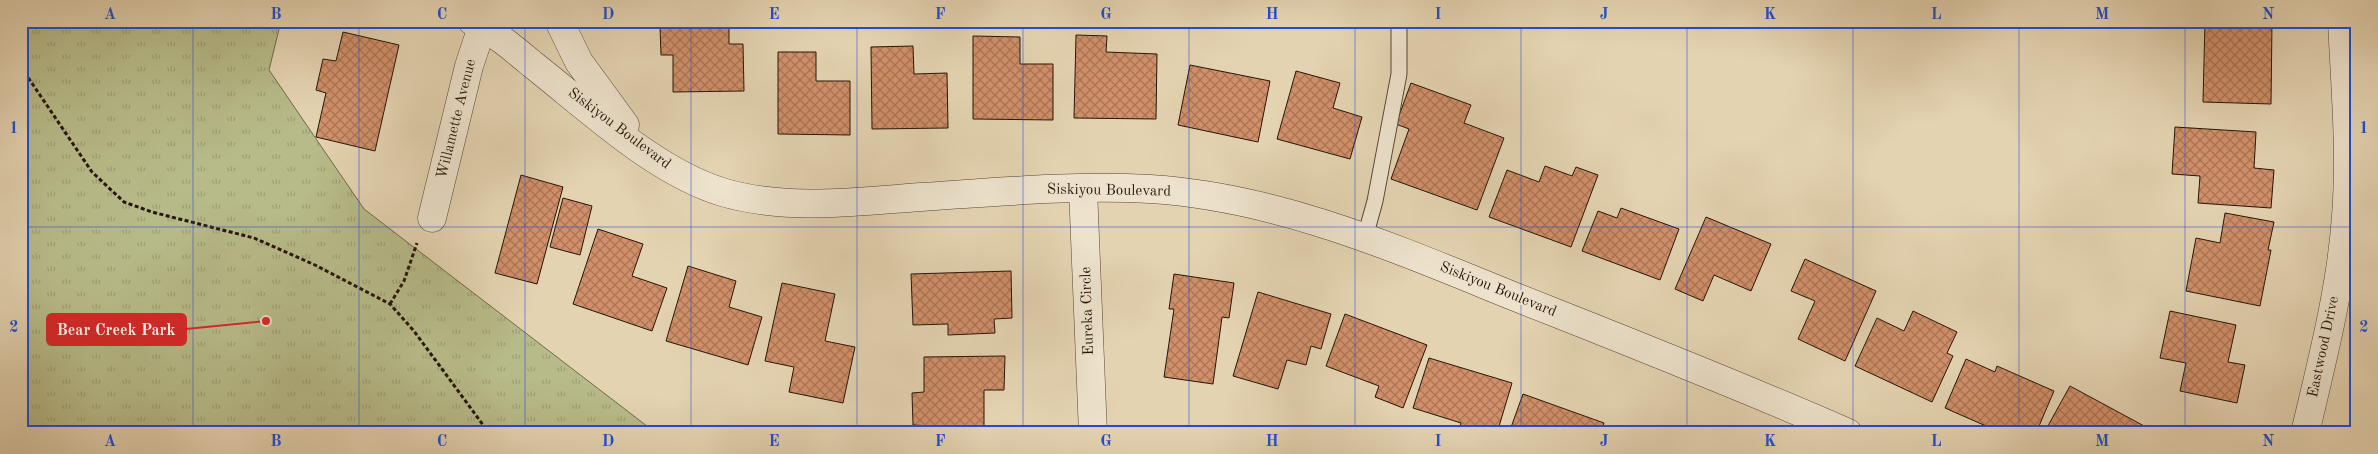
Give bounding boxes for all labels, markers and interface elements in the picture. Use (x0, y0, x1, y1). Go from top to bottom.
text: A (104, 7, 116, 23)
text: B (270, 7, 282, 23)
text: C (437, 7, 447, 23)
text: D (602, 7, 614, 23)
text: E (768, 7, 780, 23)
text: F (935, 7, 946, 23)
text: G (1100, 7, 1112, 23)
text: H (1265, 7, 1279, 23)
text: I (1434, 7, 1442, 23)
text: J (1600, 7, 1609, 23)
text: K (1764, 7, 1776, 23)
text: L (1931, 7, 1942, 23)
text: M (2095, 7, 2109, 23)
text: N (2262, 7, 2275, 23)
street label: Willamette Avenue (435, 57, 479, 180)
street label: Siskiyou Boulevard (565, 86, 673, 172)
text: 1 (9, 121, 19, 137)
text: 1 (2359, 121, 2369, 137)
street label: Siskiyou Boulevard (1047, 182, 1171, 200)
street label: Siskiyou Boulevard (1438, 260, 1559, 320)
street label: Eureka Circle (1079, 266, 1097, 356)
street label: Eastwood Drive (2306, 295, 2342, 399)
callout: Bear Creek Park (47, 314, 186, 345)
text: 2 (9, 320, 19, 336)
text: 2 (2359, 320, 2369, 336)
text: Bear Creek Park (56, 323, 176, 339)
text: A (104, 434, 116, 450)
text: B (270, 434, 282, 450)
text: C (437, 434, 447, 450)
text: D (602, 434, 614, 450)
text: E (768, 434, 780, 450)
text: F (935, 434, 946, 450)
text: G (1100, 434, 1112, 450)
text: H (1265, 434, 1279, 450)
text: I (1434, 434, 1442, 450)
text: J (1600, 434, 1609, 450)
text: K (1764, 434, 1776, 450)
text: L (1931, 434, 1942, 450)
text: M (2095, 434, 2109, 450)
text: N (2262, 434, 2275, 450)

